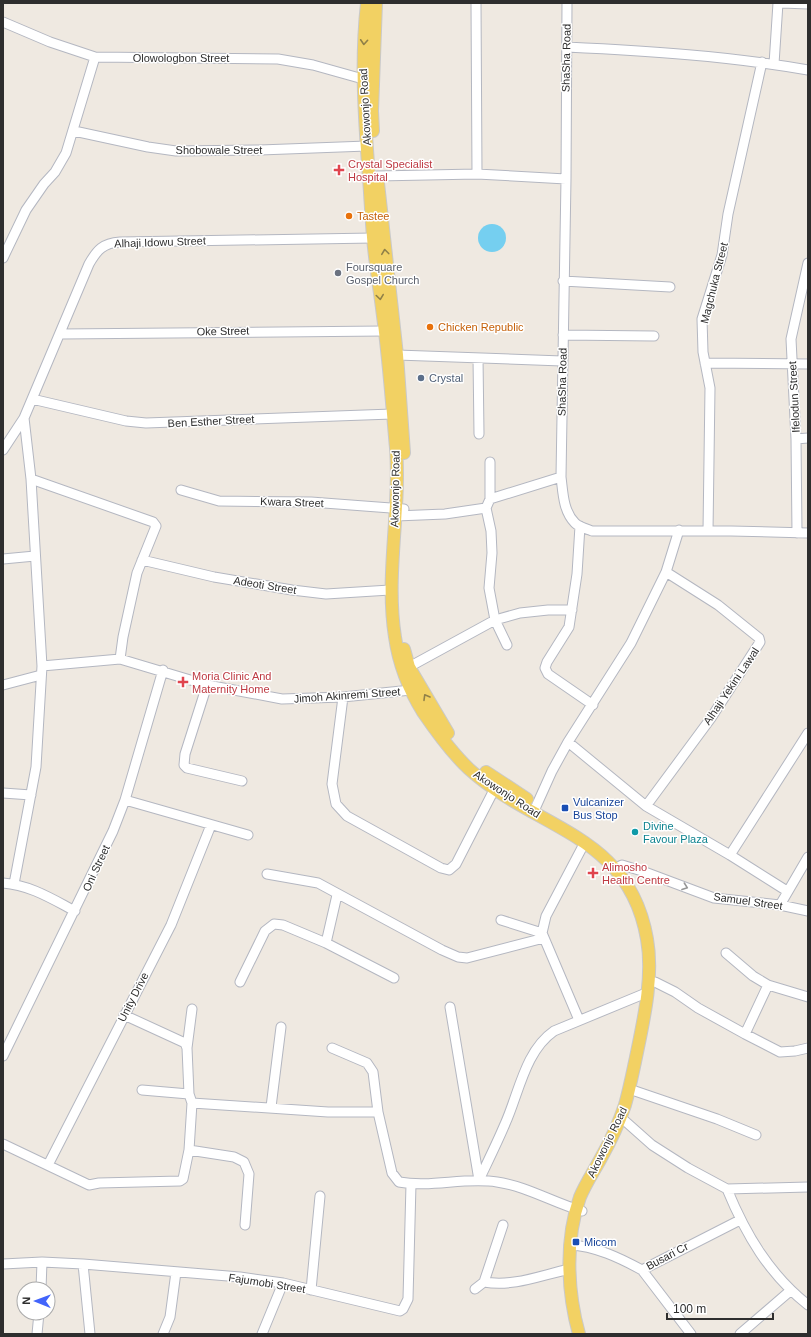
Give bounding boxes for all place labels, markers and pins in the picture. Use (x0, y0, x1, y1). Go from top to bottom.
place label: Crystal Specialist Hospital (348, 158, 432, 183)
marker: Crystal Specialist Hospital (333, 164, 345, 176)
place label: Tastee (357, 210, 389, 222)
marker: Tastee (344, 211, 354, 221)
place label: Foursquare Gospel Church (346, 261, 419, 286)
marker: Foursquare Gospel Church (333, 268, 343, 278)
place label: Chicken Republic (438, 321, 524, 333)
marker: Chicken Republic (425, 322, 435, 332)
place label: Crystal (429, 372, 463, 384)
marker: Crystal (416, 373, 426, 383)
place label: Moria Clinic And Maternity Home (192, 670, 271, 695)
marker: Moria Clinic And Maternity Home (177, 676, 189, 688)
place label: Vulcanizer Bus Stop (573, 796, 624, 821)
marker: Vulcanizer Bus Stop (560, 803, 570, 813)
place label: Divine Favour Plaza (643, 820, 709, 845)
marker: Divine Favour Plaza (630, 827, 640, 837)
place label: Alimosho Health Centre (602, 861, 670, 886)
marker: Alimosho Health Centre (587, 867, 599, 879)
place label: Micom (584, 1236, 616, 1248)
marker: Micom (571, 1237, 581, 1247)

